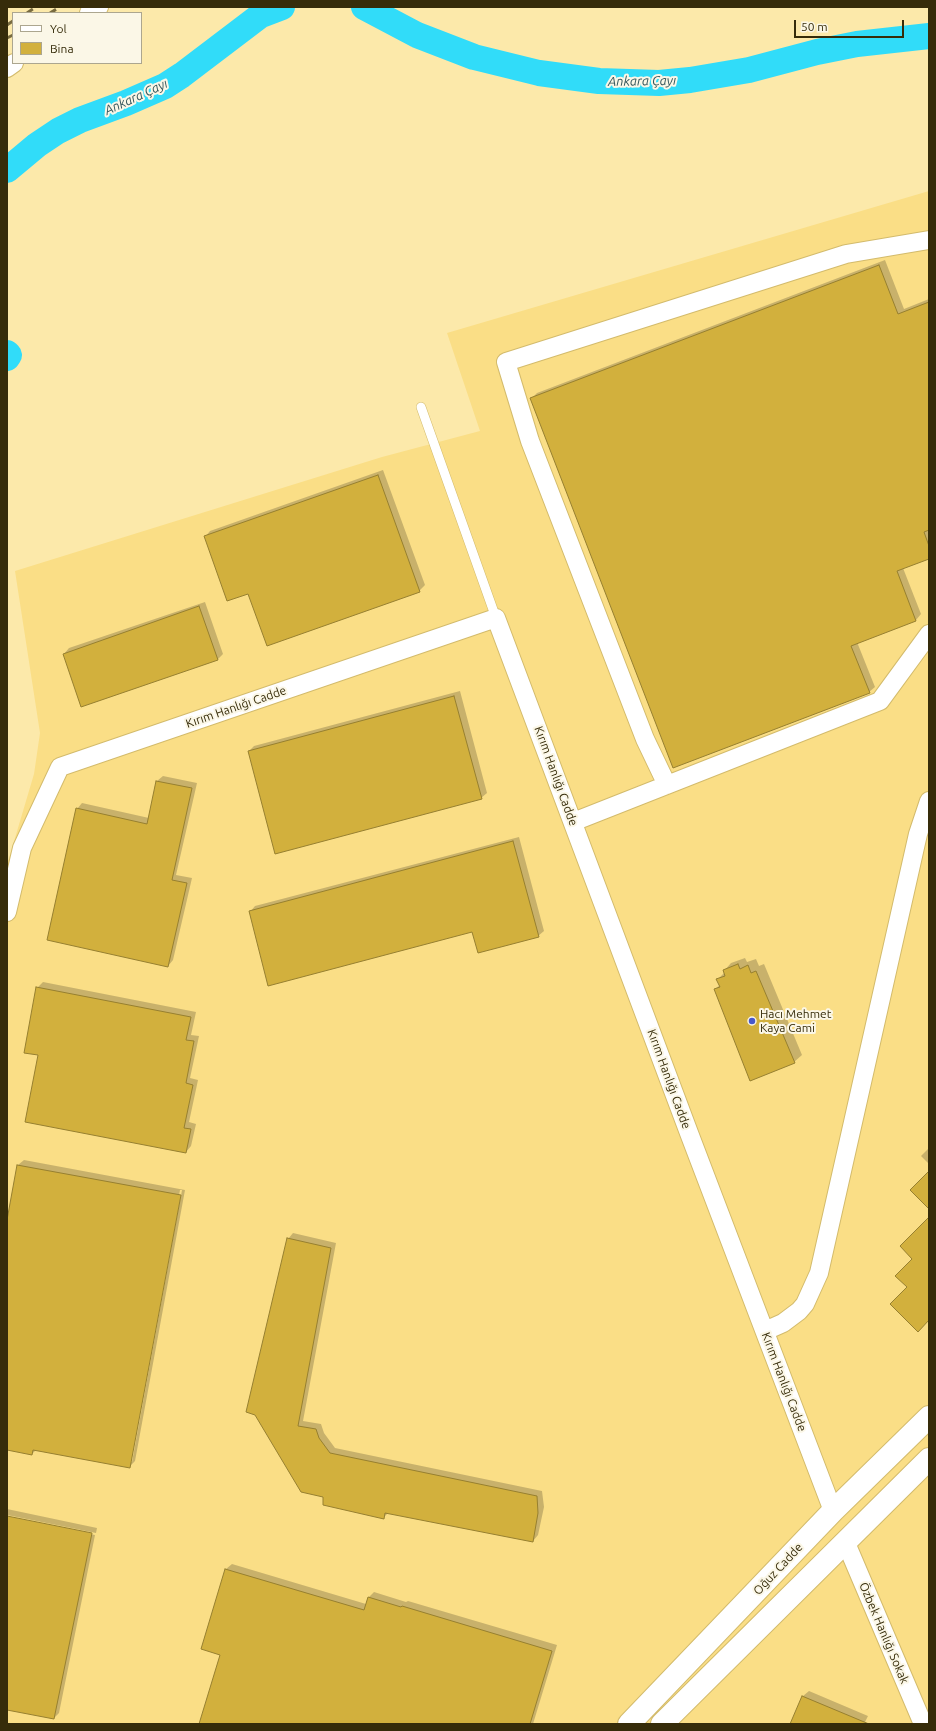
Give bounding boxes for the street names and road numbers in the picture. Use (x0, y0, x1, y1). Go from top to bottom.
street label: Kırım Hanlığı Cadde (184, 683, 288, 731)
street label: Kırım Hanlığı Cadde (531, 724, 581, 828)
street label: Kırım Hanlığı Cadde (644, 1027, 694, 1131)
street label: Kırım Hanlığı Cadde (758, 1330, 810, 1434)
street label: Oğuz Cadde (750, 1540, 806, 1598)
street label: Özbek Hanlığı Sokak (856, 1580, 912, 1686)

